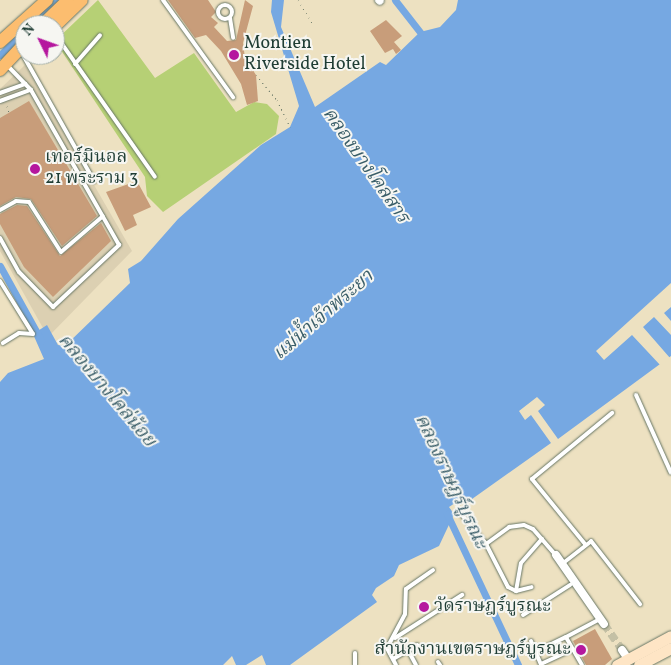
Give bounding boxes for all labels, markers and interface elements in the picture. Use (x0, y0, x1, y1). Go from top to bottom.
north arrow (15, 15, 65, 65)
text: N (19, 20, 40, 40)
place label: Montien Riverside Hotel (244, 34, 366, 76)
marker: Montien Riverside Hotel (228, 49, 240, 61)
water label: คลองบางโคล่สาร (317, 104, 413, 228)
place label: เทอร์มินอล 21 พระราม 3 (45, 148, 138, 190)
marker: เทอร์มินอล 21 พระราม 3 (29, 163, 41, 175)
water label: แม่น้ำเจ้าพระยา (269, 266, 379, 366)
water label: คลองบางโคล่น้อย (52, 330, 160, 452)
water label: คลองราษฎร์บูรณะ (409, 411, 491, 553)
place label: วัดราษฎร์บูรณะ (434, 596, 551, 618)
marker: วัดราษฎร์บูรณะ (418, 601, 430, 613)
place label: สำนักงานเขตราษฎร์บูรณะ (375, 639, 571, 661)
marker: สำนักงานเขตราษฎร์บูรณะ (575, 644, 587, 656)

